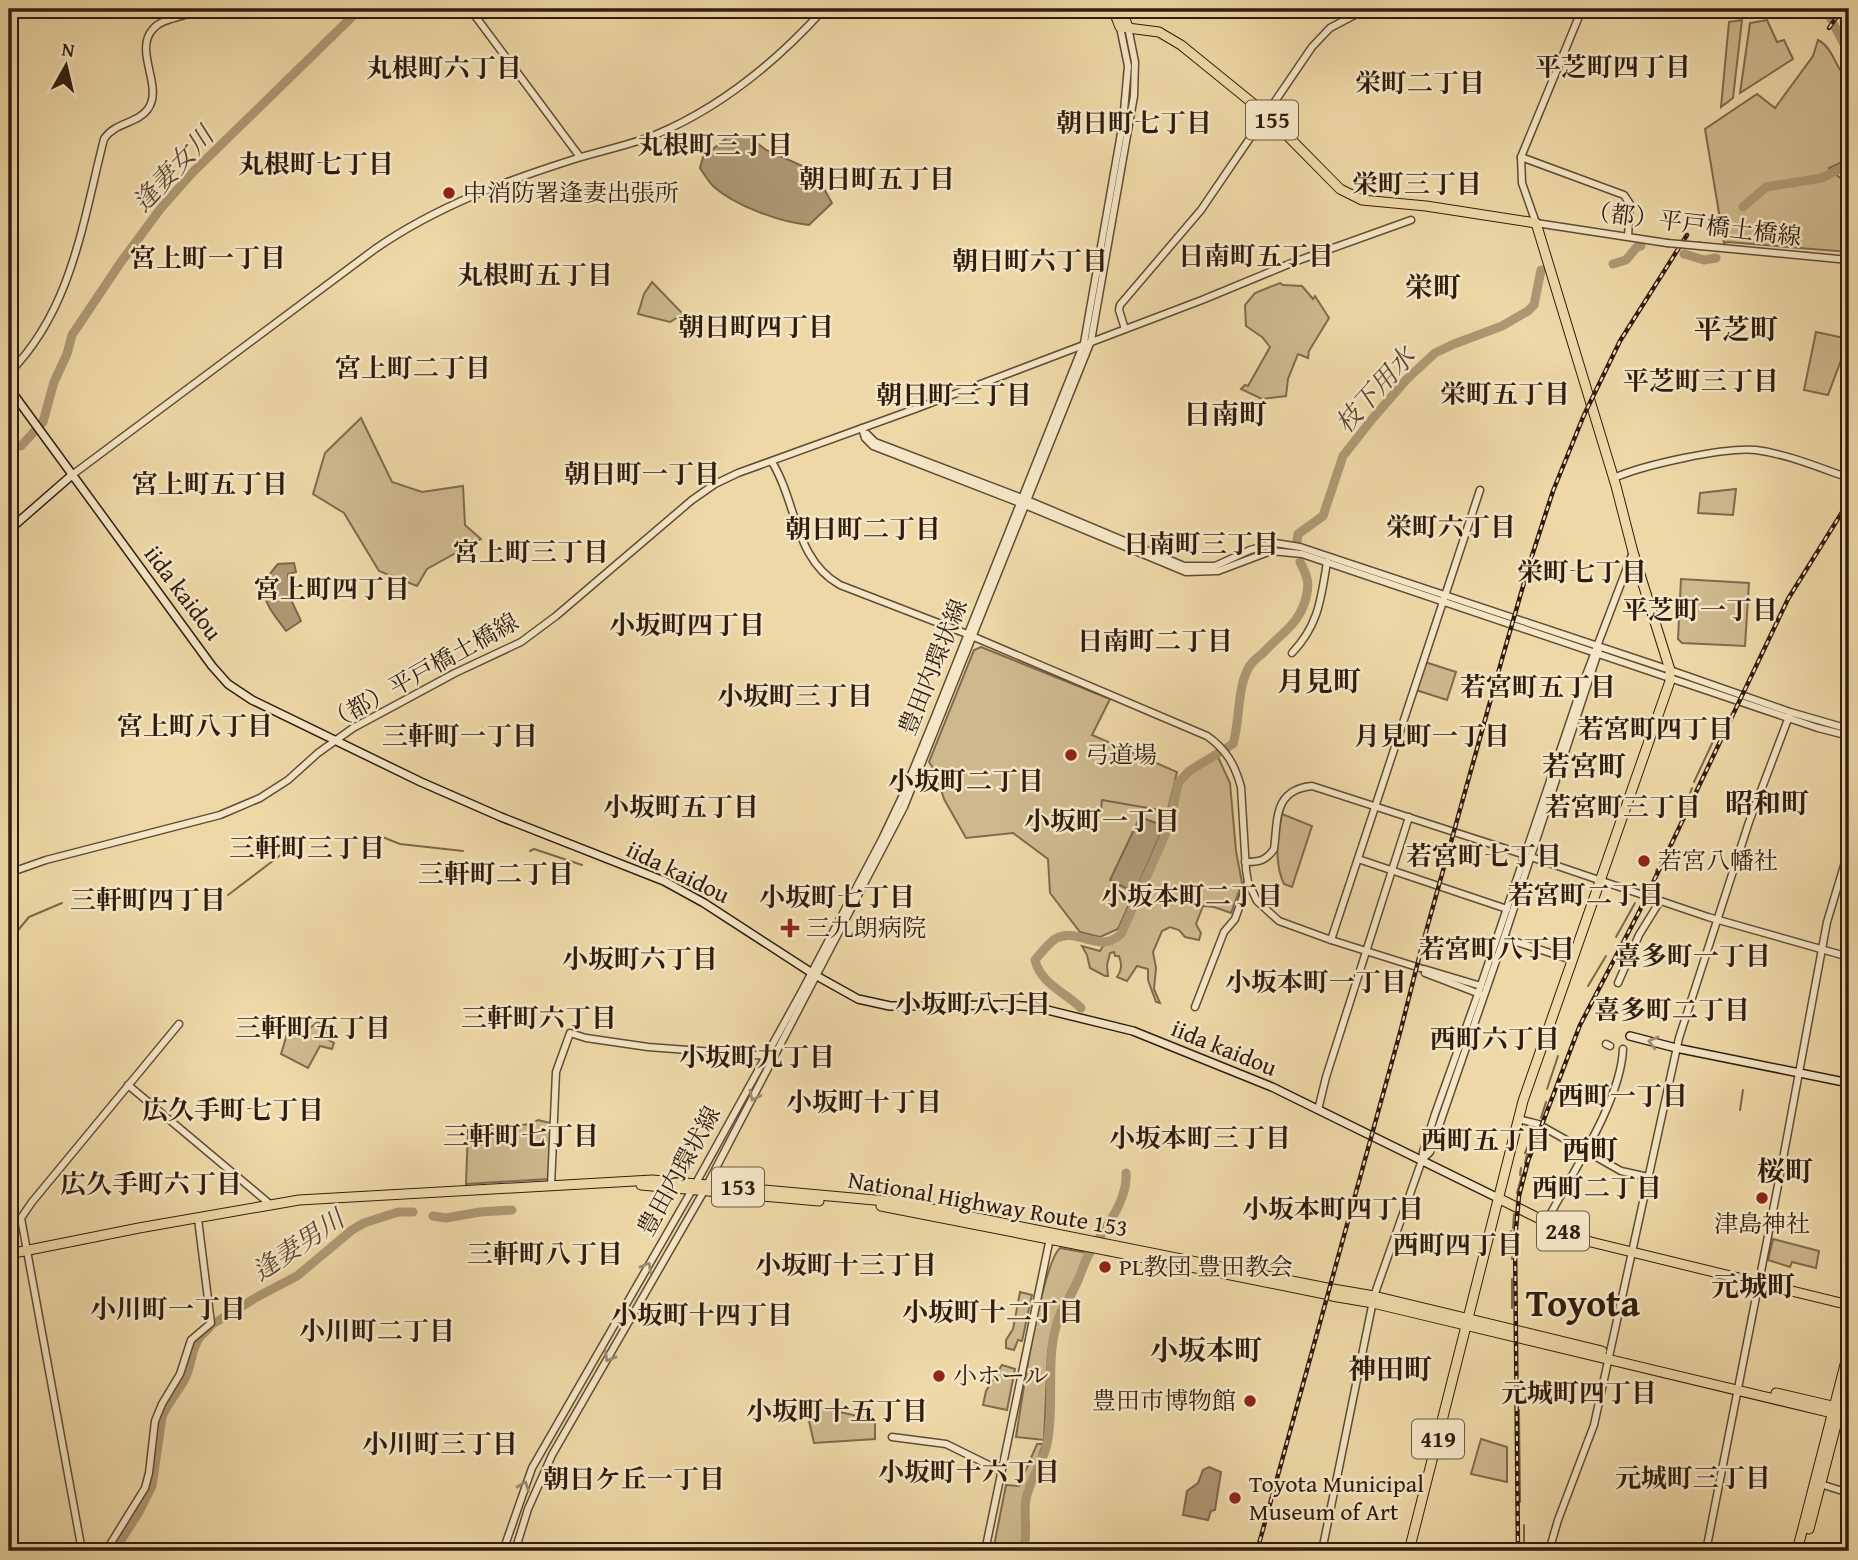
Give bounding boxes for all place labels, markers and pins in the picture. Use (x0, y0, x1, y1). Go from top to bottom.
place label: 中消防署逢妻出張所 (463, 175, 679, 210)
marker: 中消防署逢妻出張所 (441, 185, 457, 201)
place label: 弓道場 (1085, 737, 1157, 772)
marker: 弓道場 (1063, 747, 1079, 763)
place label: 若宮八幡社 (1658, 843, 1778, 878)
marker: 若宮八幡社 (1636, 853, 1652, 869)
place label: 三九朗病院 (806, 910, 926, 945)
marker: 三九朗病院 (780, 918, 800, 938)
marker: 津島神社 (1754, 1190, 1770, 1206)
place label: 津島神社 (1714, 1206, 1810, 1241)
place label: PL教団 豊田教会 (1119, 1249, 1293, 1284)
marker: PL教団 豊田教会 (1097, 1259, 1113, 1275)
place label: 小ホール (953, 1358, 1049, 1393)
marker: 小ホール (931, 1368, 947, 1384)
place label: 豊田市博物館 (1092, 1383, 1236, 1418)
marker: 豊田市博物館 (1242, 1393, 1258, 1409)
place label: Toyota Municipal Museum of Art (1249, 1466, 1424, 1529)
marker: Toyota Municipal Museum of Art (1227, 1490, 1243, 1506)

